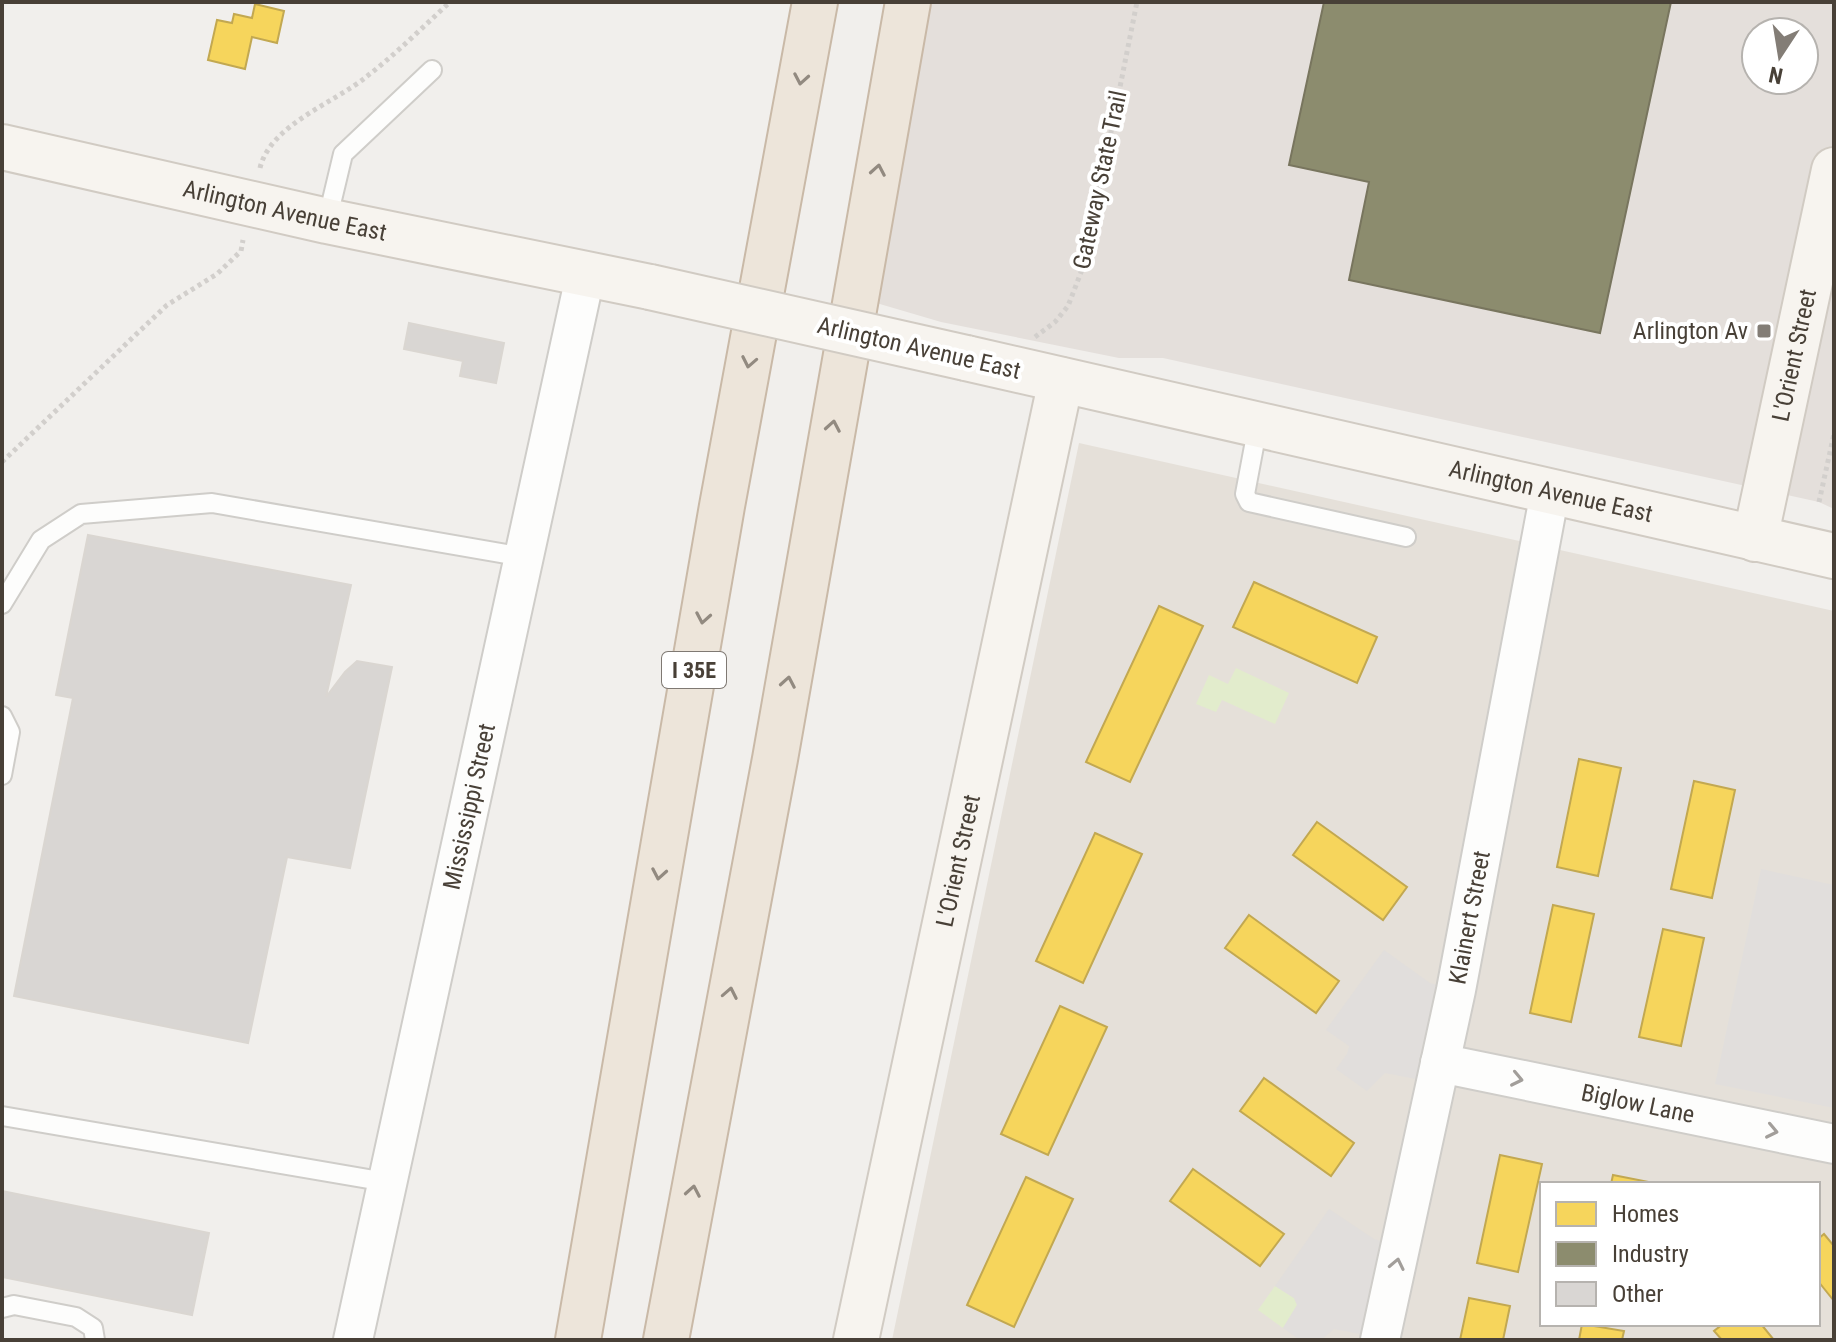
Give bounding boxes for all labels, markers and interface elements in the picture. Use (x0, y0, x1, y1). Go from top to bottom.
north arrow (1740, 16, 1820, 96)
text: N (1767, 61, 1785, 89)
one-way arrow (794, 72, 811, 86)
street label: Gateway State Trail (1067, 88, 1133, 272)
one-way arrow (868, 163, 885, 177)
street label: Arlington Avenue East (180, 175, 389, 247)
street label: L'Orient Street (1767, 286, 1822, 424)
street label: Arlington Avenue East (815, 311, 1023, 385)
place label: Arlington Av (1633, 317, 1748, 345)
marker: Arlington Av (1755, 322, 1773, 340)
one-way arrow (741, 355, 758, 369)
one-way arrow (824, 420, 841, 433)
street label: Arlington Avenue East (1447, 455, 1655, 528)
one-way arrow (695, 611, 712, 625)
road number: I 35E (662, 652, 726, 688)
one-way arrow (779, 676, 796, 689)
street label: Mississippi Street (438, 721, 501, 892)
street label: L'Orient Street (931, 792, 986, 930)
street label: Klainert Street (1443, 848, 1496, 987)
one-way arrow (651, 867, 668, 881)
one-way arrow (721, 987, 738, 1000)
one-way arrow (1509, 1070, 1523, 1087)
street label: Biglow Lane (1579, 1078, 1697, 1129)
one-way arrow (1764, 1122, 1778, 1139)
legend (1540, 1182, 1820, 1326)
one-way arrow (683, 1184, 700, 1198)
text: Homes (1612, 1200, 1679, 1228)
text: Industry (1612, 1240, 1689, 1268)
one-way arrow (1387, 1257, 1404, 1270)
text: Other (1612, 1280, 1664, 1308)

